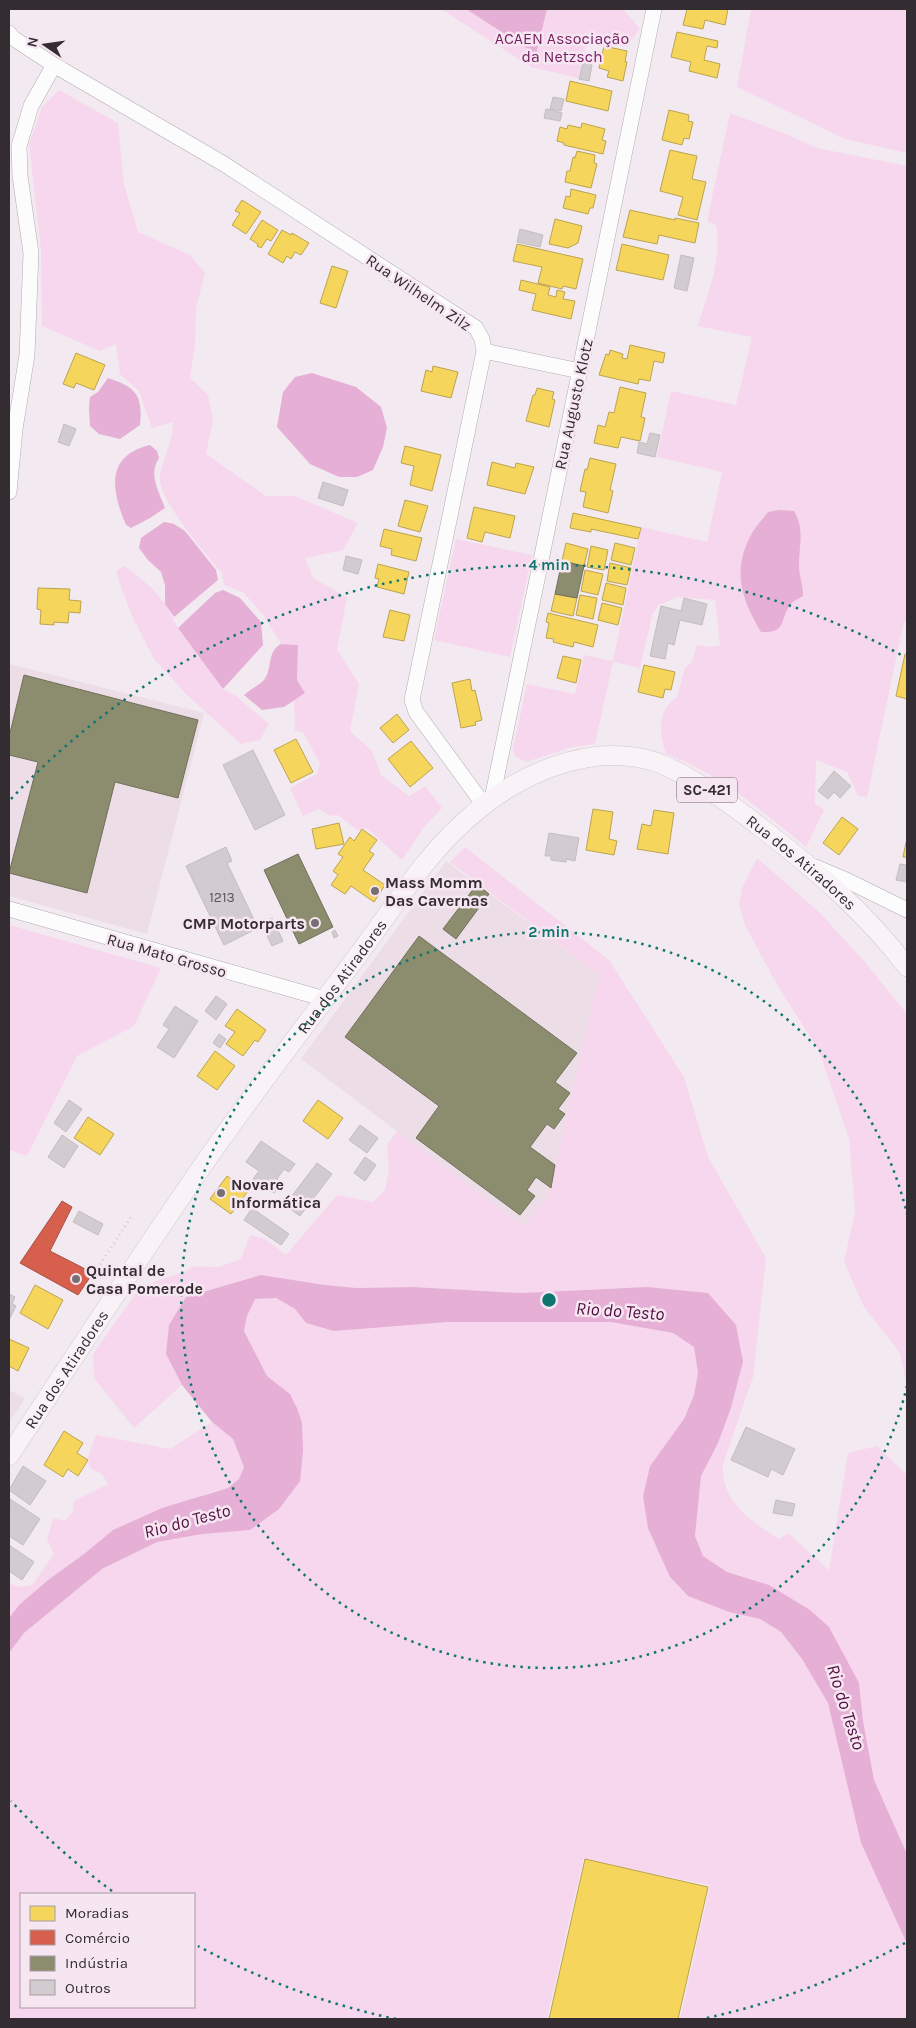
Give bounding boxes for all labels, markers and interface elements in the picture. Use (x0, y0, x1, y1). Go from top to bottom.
north arrow (20, 20, 70, 70)
park label: ACAEN Associação da Netzsch (495, 29, 629, 66)
text: N (23, 35, 42, 49)
street label: Rua Wilhelm Zilz (362, 250, 475, 335)
street label: Rua Augusto Klotz (550, 337, 597, 471)
text: 4 min (528, 556, 570, 574)
road number: SC-421 (677, 778, 737, 802)
street label: Rua dos Atiradores (743, 811, 860, 914)
place label: Mass Momm Das Cavernas (385, 873, 488, 910)
marker: Mass Momm Das Cavernas (369, 885, 381, 897)
house number: 1213 (209, 889, 235, 906)
place label: CMP Motorparts (183, 914, 305, 933)
street label: Rua dos Atiradores (293, 916, 391, 1037)
marker: CMP Motorparts (309, 917, 321, 929)
text: 2 min (528, 923, 570, 941)
street label: Rua Mato Grosso (105, 929, 229, 982)
place label: Novare Informática (231, 1175, 321, 1212)
marker: Novare Informática (215, 1187, 227, 1199)
place label: Quintal de Casa Pomerode (86, 1261, 203, 1298)
marker: Quintal de Casa Pomerode (70, 1273, 82, 1285)
centre of rings (540, 1291, 558, 1309)
water label: Rio do Testo (575, 1297, 665, 1325)
street label: Rua dos Atiradores (21, 1307, 112, 1432)
water label: Rio do Testo (141, 1499, 233, 1543)
water label: Rio do Testo (822, 1662, 870, 1753)
legend (20, 1893, 195, 2008)
text: Moradias (65, 1904, 129, 1922)
text: Comércio (65, 1929, 130, 1947)
text: Indústria (65, 1954, 128, 1972)
text: Outros (65, 1979, 111, 1997)

